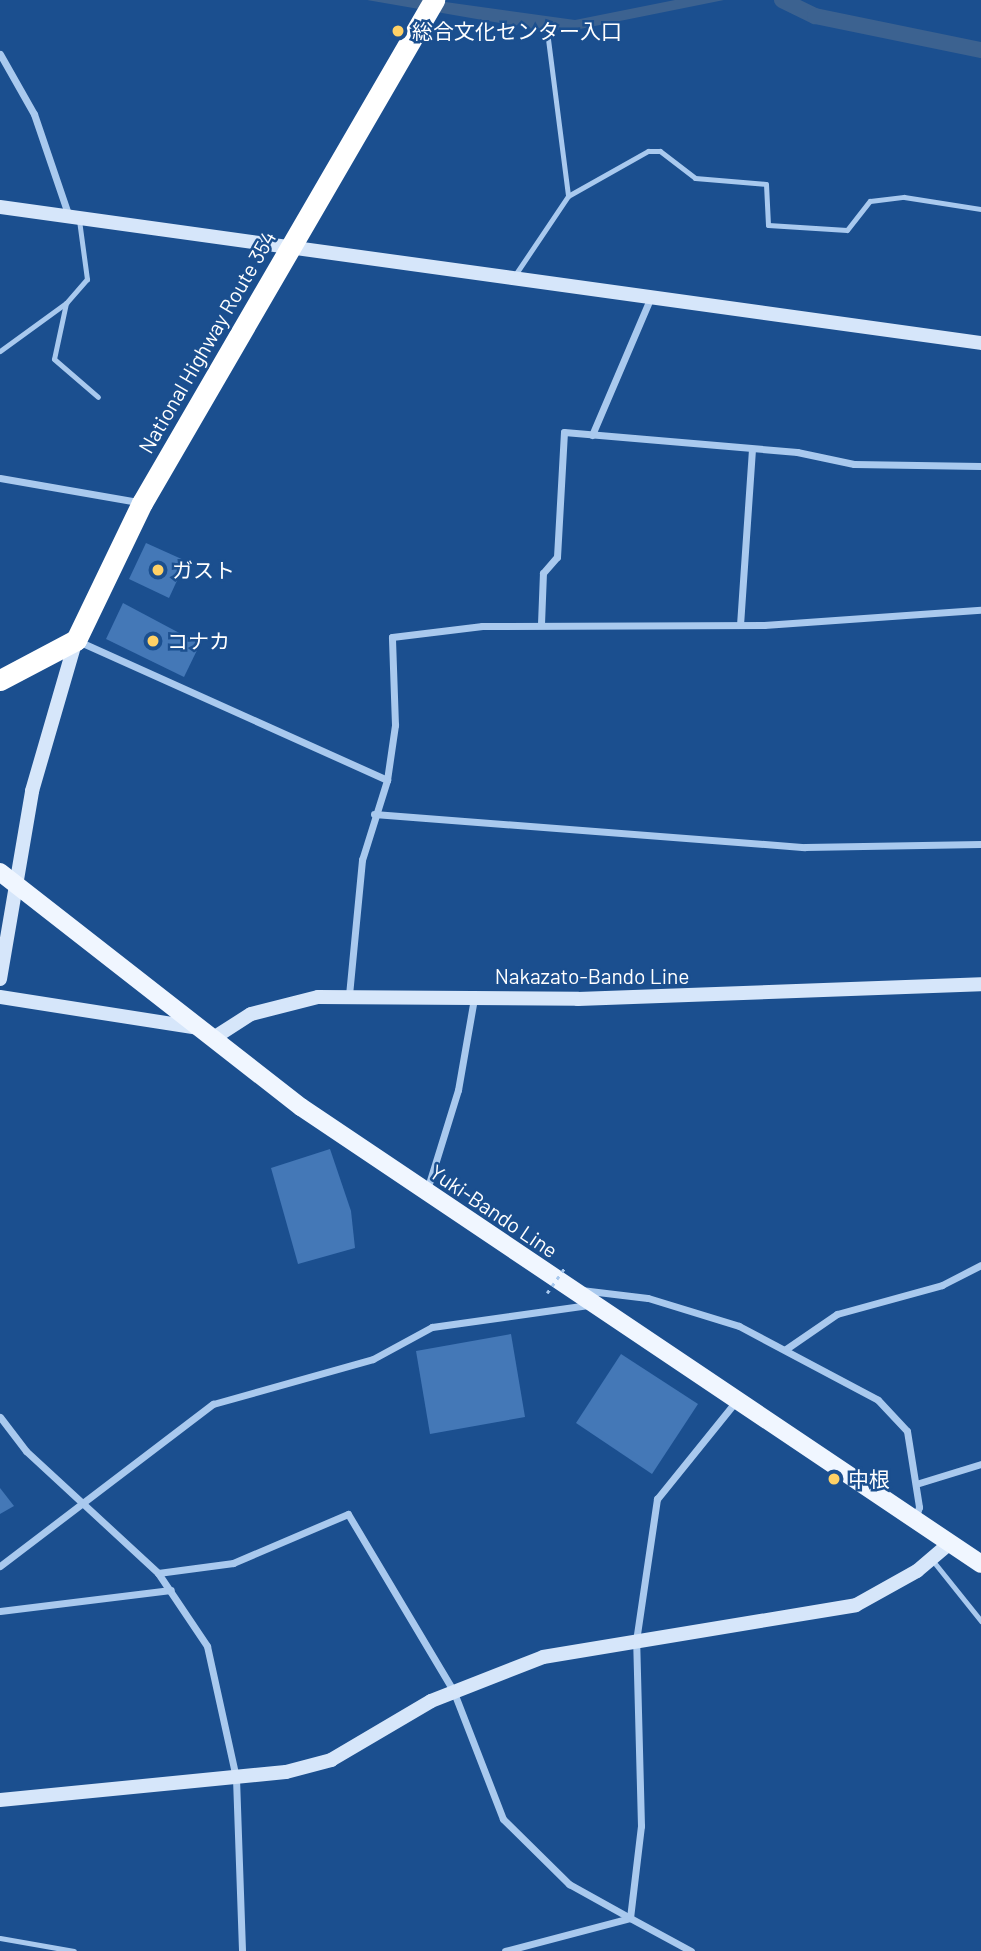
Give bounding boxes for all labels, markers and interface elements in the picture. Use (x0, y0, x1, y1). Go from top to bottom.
place label: 総合文化センター入口 (412, 18, 622, 44)
marker: 総合文化センター入口 (390, 23, 406, 39)
street label: National Highway Route 354 (133, 226, 281, 458)
place label: ガスト (172, 557, 235, 583)
marker: ガスト (150, 562, 166, 578)
place label: コナカ (167, 628, 230, 654)
marker: コナカ (145, 633, 161, 649)
street label: Nakazato-Bando Line (495, 963, 689, 989)
street label: Yuki-Bando Line (425, 1159, 563, 1263)
place label: 中根 (848, 1466, 890, 1492)
marker: 中根 (826, 1471, 842, 1487)

